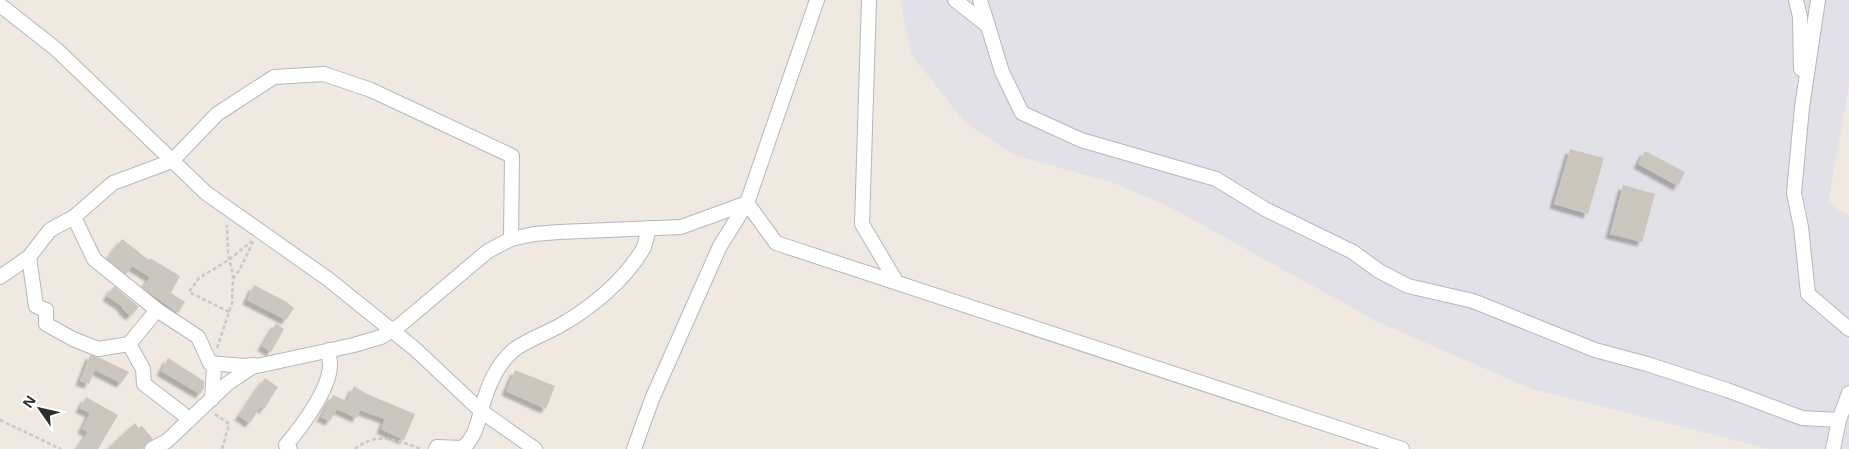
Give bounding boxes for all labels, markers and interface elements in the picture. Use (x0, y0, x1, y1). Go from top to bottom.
north arrow (15, 384, 65, 434)
text: N (18, 391, 40, 411)

